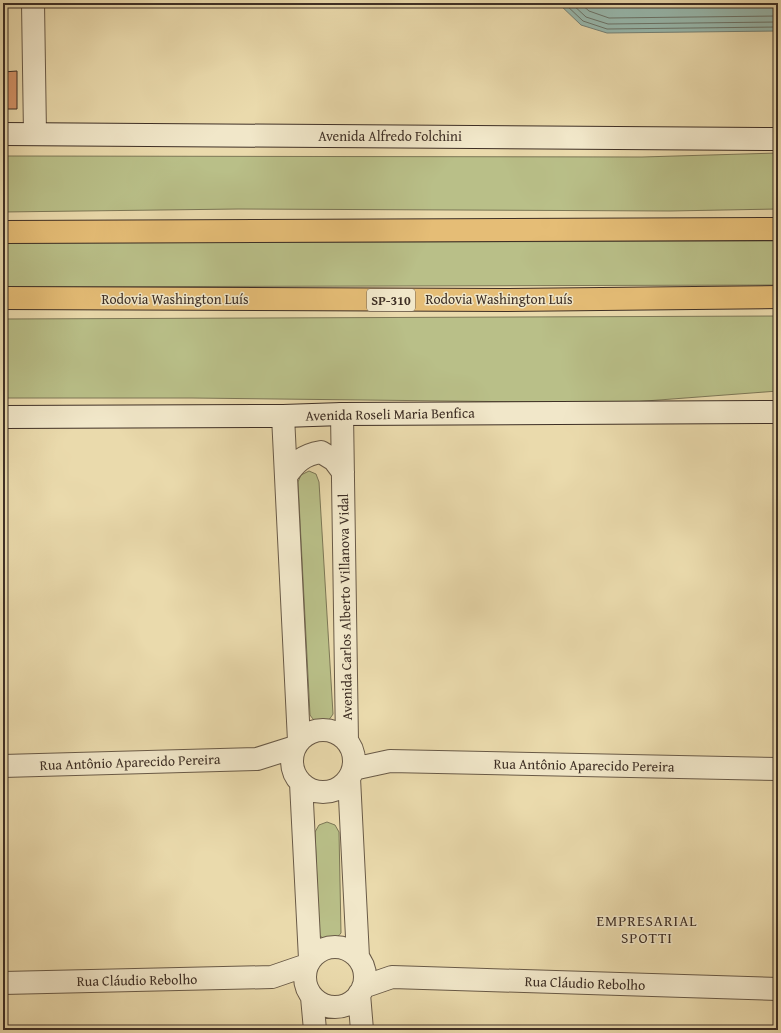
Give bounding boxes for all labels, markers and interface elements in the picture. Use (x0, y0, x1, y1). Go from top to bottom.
street label: Avenida Alfredo Folchini (318, 126, 462, 146)
street label: Rodovia Washington Luís (101, 289, 249, 309)
road number: SP-310 (367, 289, 415, 311)
street label: Rodovia Washington Luís (425, 289, 573, 309)
street label: Avenida Roseli Maria Benfica (305, 403, 475, 425)
street label: Avenida Carlos Alberto Villanova Vidal (333, 493, 357, 721)
street label: Rua Antônio Aparecido Pereira (39, 749, 221, 775)
street label: Rua Antônio Aparecido Pereira (493, 753, 675, 777)
district label: EMPRESARIAL SPOTTI (596, 910, 698, 948)
street label: Rua Cláudio Rebolho (77, 969, 197, 991)
street label: Rua Cláudio Rebolho (524, 971, 646, 995)

